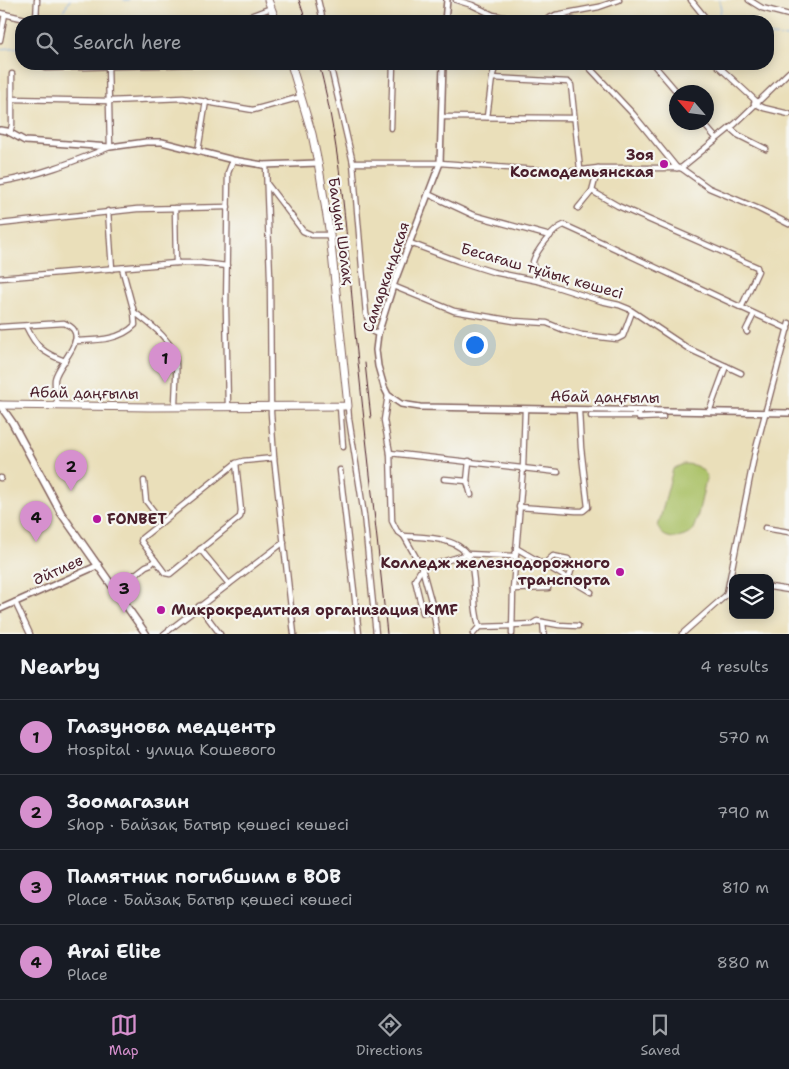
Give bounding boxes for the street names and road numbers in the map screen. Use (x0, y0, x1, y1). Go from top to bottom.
street label: Балуан Шолақ (324, 176, 359, 287)
street label: Самаркандская (358, 219, 414, 335)
street label: Бесағаш тұйық көшесі (458, 238, 626, 304)
street label: Абай даңғылы (29, 382, 139, 404)
street label: Абай даңғылы (550, 386, 660, 408)
street label: Әйтиев (30, 550, 86, 590)

